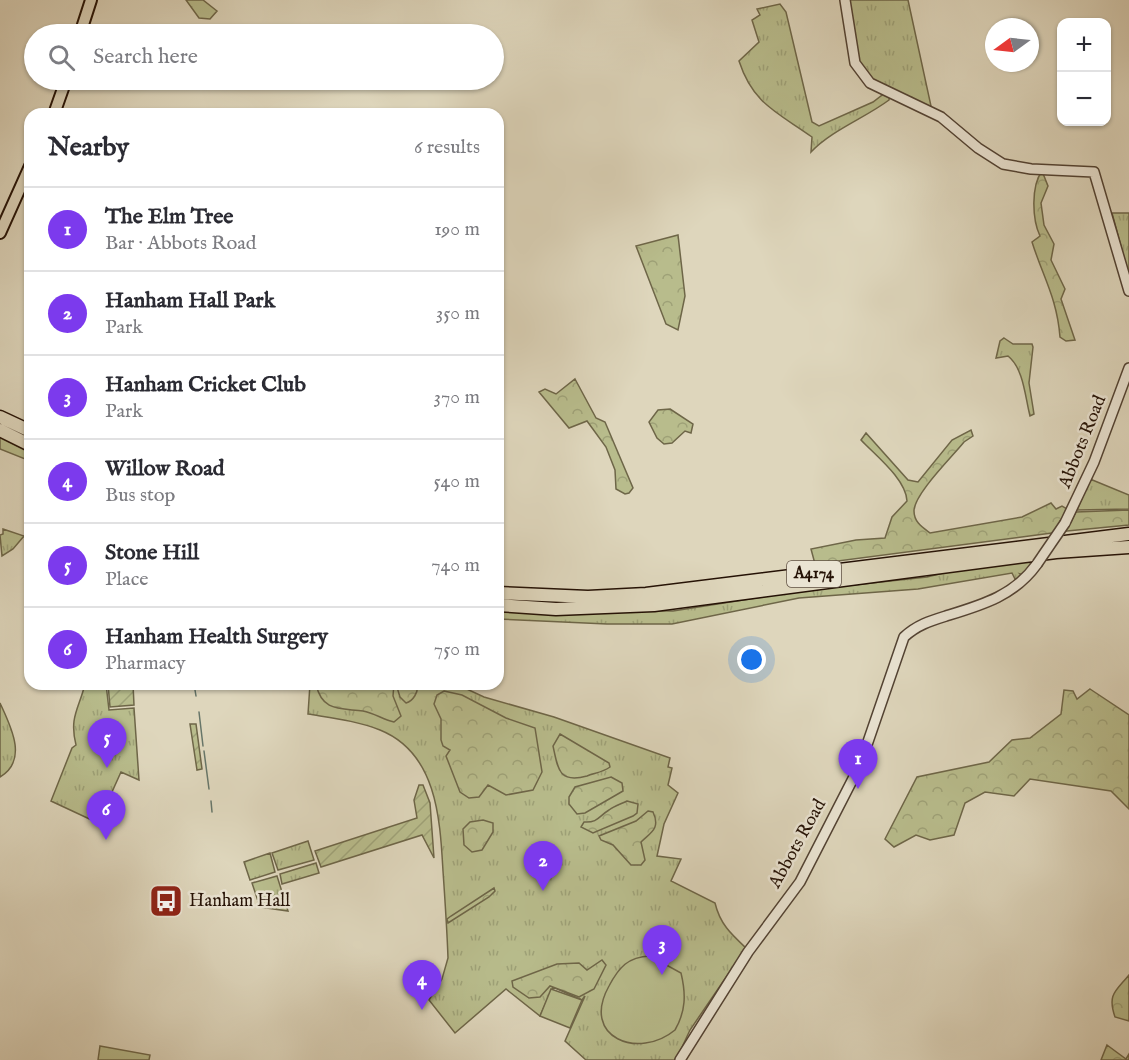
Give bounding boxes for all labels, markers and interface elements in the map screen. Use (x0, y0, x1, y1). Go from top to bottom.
north arrow (985, 18, 1039, 72)
map controls (1057, 18, 1111, 126)
button: + (1057, 18, 1111, 72)
search box (24, 24, 504, 90)
icon: search (45, 41, 78, 74)
text: Search here (93, 43, 198, 71)
button: − (1057, 72, 1111, 126)
text: Nearby (48, 131, 129, 164)
text: 6 results (414, 135, 480, 160)
text: The Elm Tree (105, 203, 233, 231)
text: 1 (64, 217, 71, 242)
text: 190 m (434, 217, 480, 242)
text: Bar · Abbots Road (105, 231, 257, 256)
text: Hanham Hall Park (105, 287, 275, 315)
text: 2 (63, 301, 72, 326)
text: 350 m (436, 301, 480, 326)
text: Park (105, 315, 143, 340)
text: Hanham Cricket Club (105, 371, 306, 399)
text: 3 (64, 385, 71, 410)
text: 370 m (434, 385, 480, 410)
street label: Abbots Road (1054, 392, 1112, 493)
text: Park (105, 399, 143, 424)
text: Willow Road (105, 455, 224, 483)
text: 4 (63, 469, 72, 494)
text: 540 m (433, 469, 480, 494)
text: Bus stop (105, 483, 175, 508)
text: Stone Hill (105, 539, 199, 567)
text: 5 (64, 553, 71, 578)
text: 740 m (431, 553, 480, 578)
road number: A4174 (787, 561, 841, 587)
text: Place (105, 567, 148, 592)
text: Hanham Health Surgery (105, 623, 328, 651)
text: 6 (63, 637, 72, 662)
text: 750 m (434, 637, 480, 662)
your location (737, 645, 766, 674)
text: Pharmacy (105, 651, 186, 676)
pin: 5 (88, 718, 126, 768)
pin: 1 (838, 740, 878, 789)
pin: 6 (86, 790, 126, 840)
street label: Abbots Road (764, 795, 832, 893)
pin: 2 (524, 842, 562, 891)
bus stop icon: Hanham Hall (148, 883, 184, 919)
place label: Hanham Hall (189, 890, 290, 913)
pin: 3 (642, 926, 682, 975)
pin: 4 (402, 960, 442, 1010)

